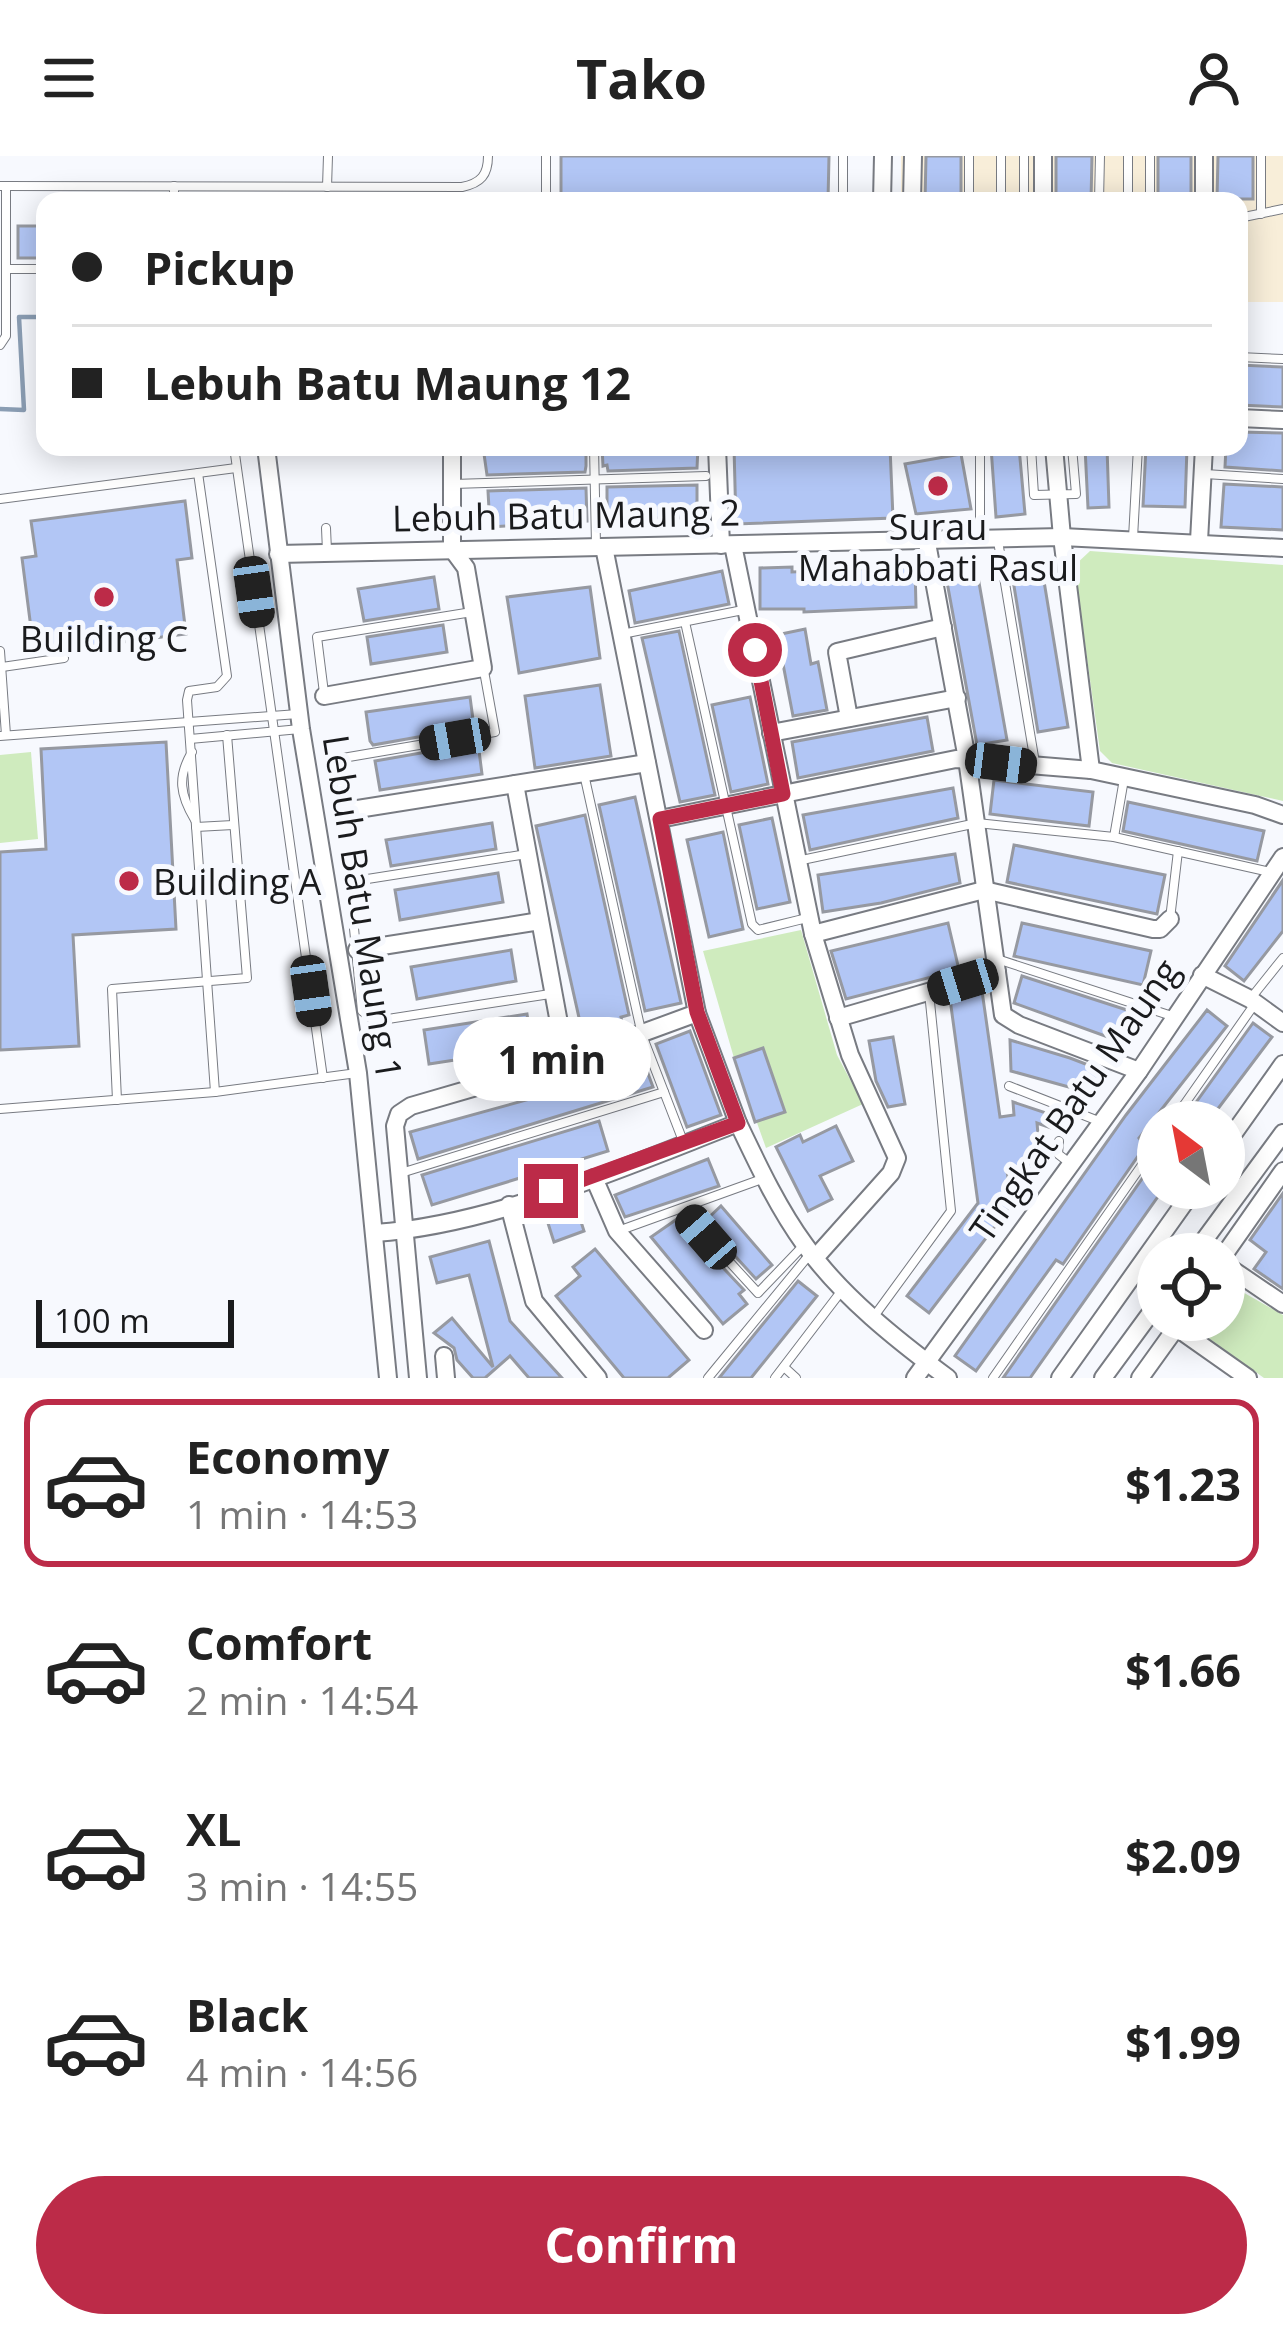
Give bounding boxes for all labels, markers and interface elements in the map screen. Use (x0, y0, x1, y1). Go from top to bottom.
text: Tako (576, 41, 707, 115)
icon: menu (36, 45, 102, 111)
icon: person (1181, 45, 1247, 111)
text: Pickup (144, 237, 295, 298)
text: Lebuh Batu Maung 12 (144, 352, 631, 413)
marker: Surau Mahabbati Rasul (925, 473, 951, 499)
street label: Lebuh Batu Maung 2 (392, 487, 740, 543)
place label: Surau Mahabbati Rasul (798, 502, 1078, 592)
car (231, 554, 277, 630)
marker: Building C (91, 584, 117, 610)
place label: Building C (20, 614, 188, 663)
route start (728, 623, 782, 677)
car (416, 715, 494, 763)
street label: Lebuh Batu Maung 1 (312, 731, 414, 1083)
car (963, 741, 1039, 785)
place label: Building A (153, 857, 322, 906)
marker: Building A (116, 868, 142, 894)
street label: Tingkat Batu Maung (958, 949, 1190, 1251)
car (288, 953, 334, 1029)
car (923, 954, 1003, 1010)
callout: 1 min (452, 1017, 650, 1101)
text: 1 min (498, 1032, 606, 1085)
north arrow (1137, 1101, 1245, 1209)
map controls (1137, 1101, 1245, 1341)
route end (524, 1164, 578, 1218)
car (669, 1198, 743, 1276)
button: locate (1137, 1233, 1245, 1341)
scale bar (36, 1294, 234, 1347)
text: 100 m (54, 1298, 150, 1343)
text: Economy (186, 1426, 389, 1487)
icon: car (42, 1429, 150, 1537)
text: $1.23 (1125, 1453, 1241, 1514)
text: 1 min · 14:53 (186, 1487, 418, 1540)
text: Comfort (186, 1612, 372, 1673)
icon: car (42, 1615, 150, 1723)
text: $1.66 (1125, 1639, 1241, 1700)
text: 2 min · 14:54 (186, 1673, 418, 1726)
text: XL (186, 1798, 241, 1859)
icon: car (42, 1801, 150, 1909)
text: $2.09 (1125, 1825, 1241, 1886)
text: 3 min · 14:55 (186, 1859, 418, 1912)
text: Black (186, 1984, 308, 2045)
icon: car (42, 1987, 150, 2095)
text: $1.99 (1125, 2011, 1241, 2072)
text: 4 min · 14:56 (186, 2045, 418, 2098)
button: Confirm (36, 2176, 1247, 2314)

